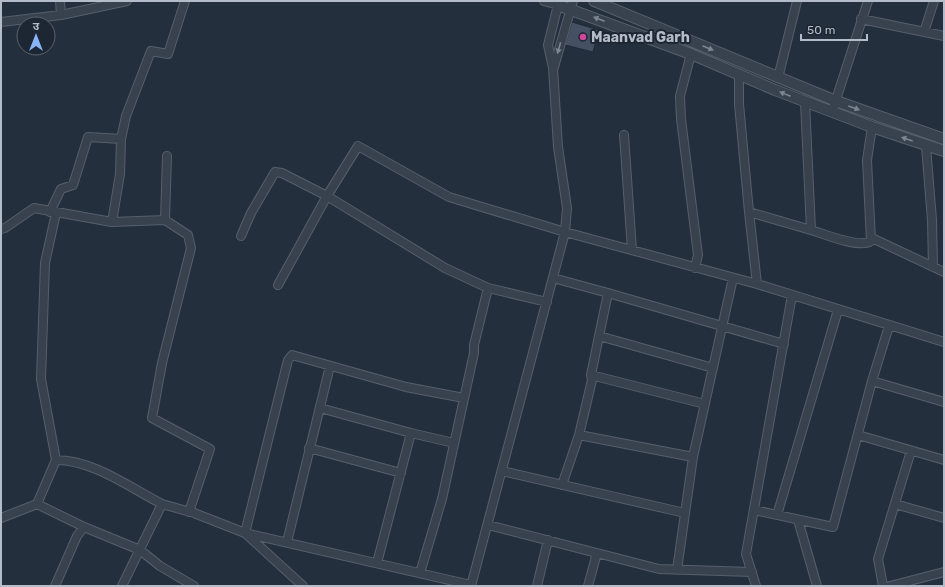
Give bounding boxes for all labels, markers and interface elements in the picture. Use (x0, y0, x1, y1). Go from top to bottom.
north arrow (16, 16, 56, 56)
one-way arrow (593, 16, 605, 22)
scale bar (801, 16, 867, 42)
text: उ (33, 20, 40, 33)
text: 50 m (807, 23, 835, 37)
place label: Maanvad Garh (591, 29, 690, 46)
marker: Maanvad Garh (578, 32, 588, 42)
one-way arrow (556, 42, 562, 54)
one-way arrow (702, 46, 714, 52)
one-way arrow (778, 91, 790, 97)
one-way arrow (848, 105, 860, 111)
one-way arrow (900, 136, 912, 142)

